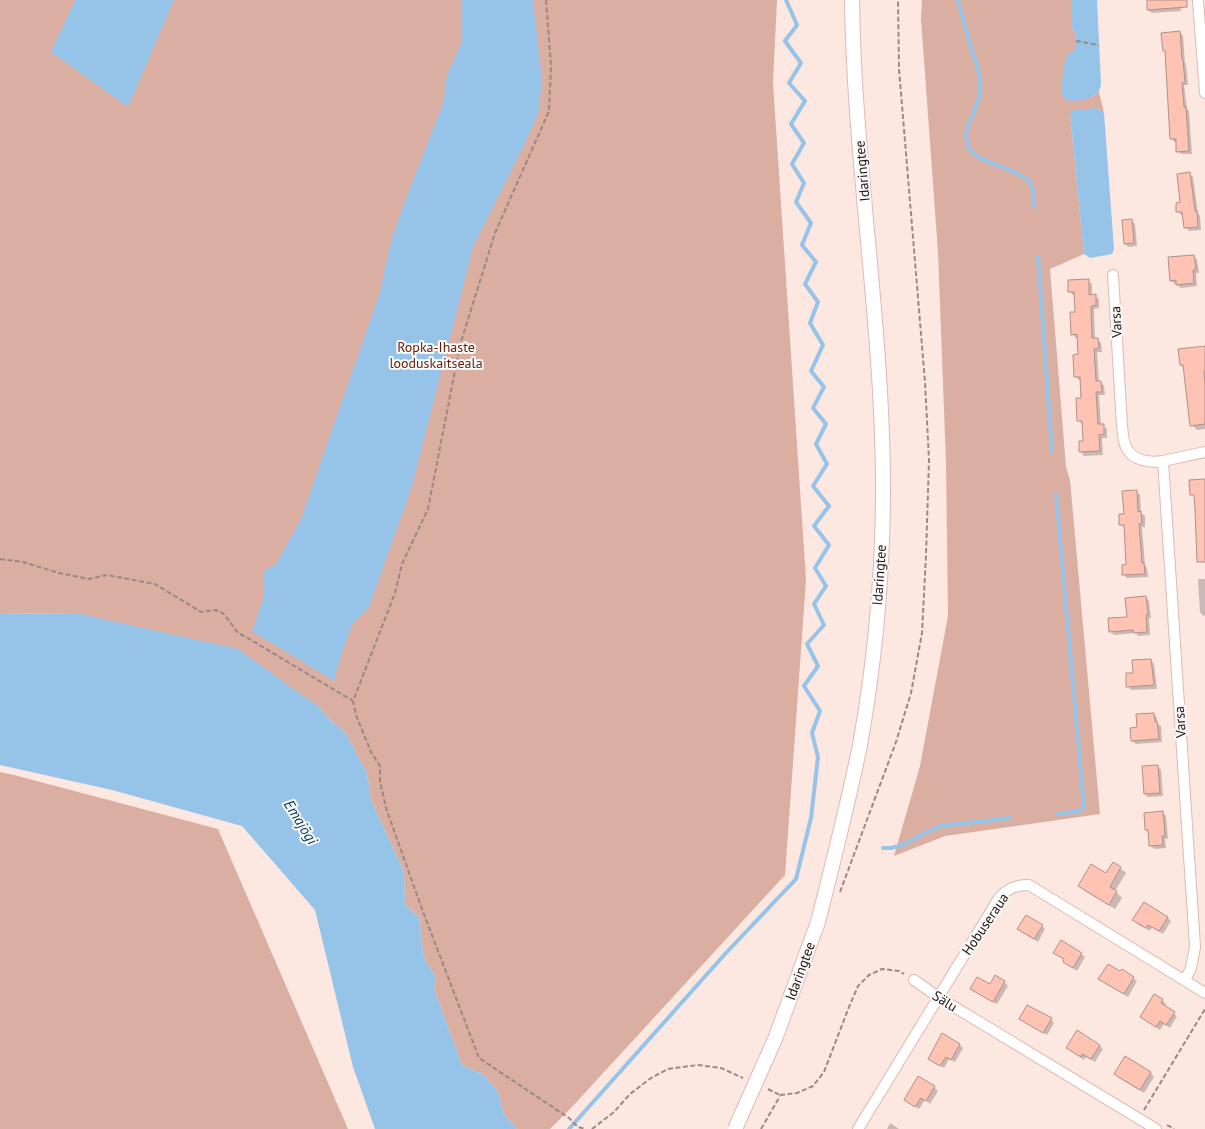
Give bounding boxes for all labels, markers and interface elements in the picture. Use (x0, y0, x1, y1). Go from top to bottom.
street label: Idaringtee (850, 140, 874, 202)
street label: Varsa (1106, 306, 1126, 339)
park label: Ropka-Ihaste looduskaitseala (389, 338, 483, 372)
street label: Idaringtee (868, 544, 890, 606)
street label: Varsa (1170, 705, 1190, 739)
water label: Emajõgi (280, 796, 323, 849)
street label: Hobuseraua (958, 889, 1012, 959)
street label: Idaringtee (781, 939, 819, 1003)
street label: Sälu (929, 986, 961, 1016)

